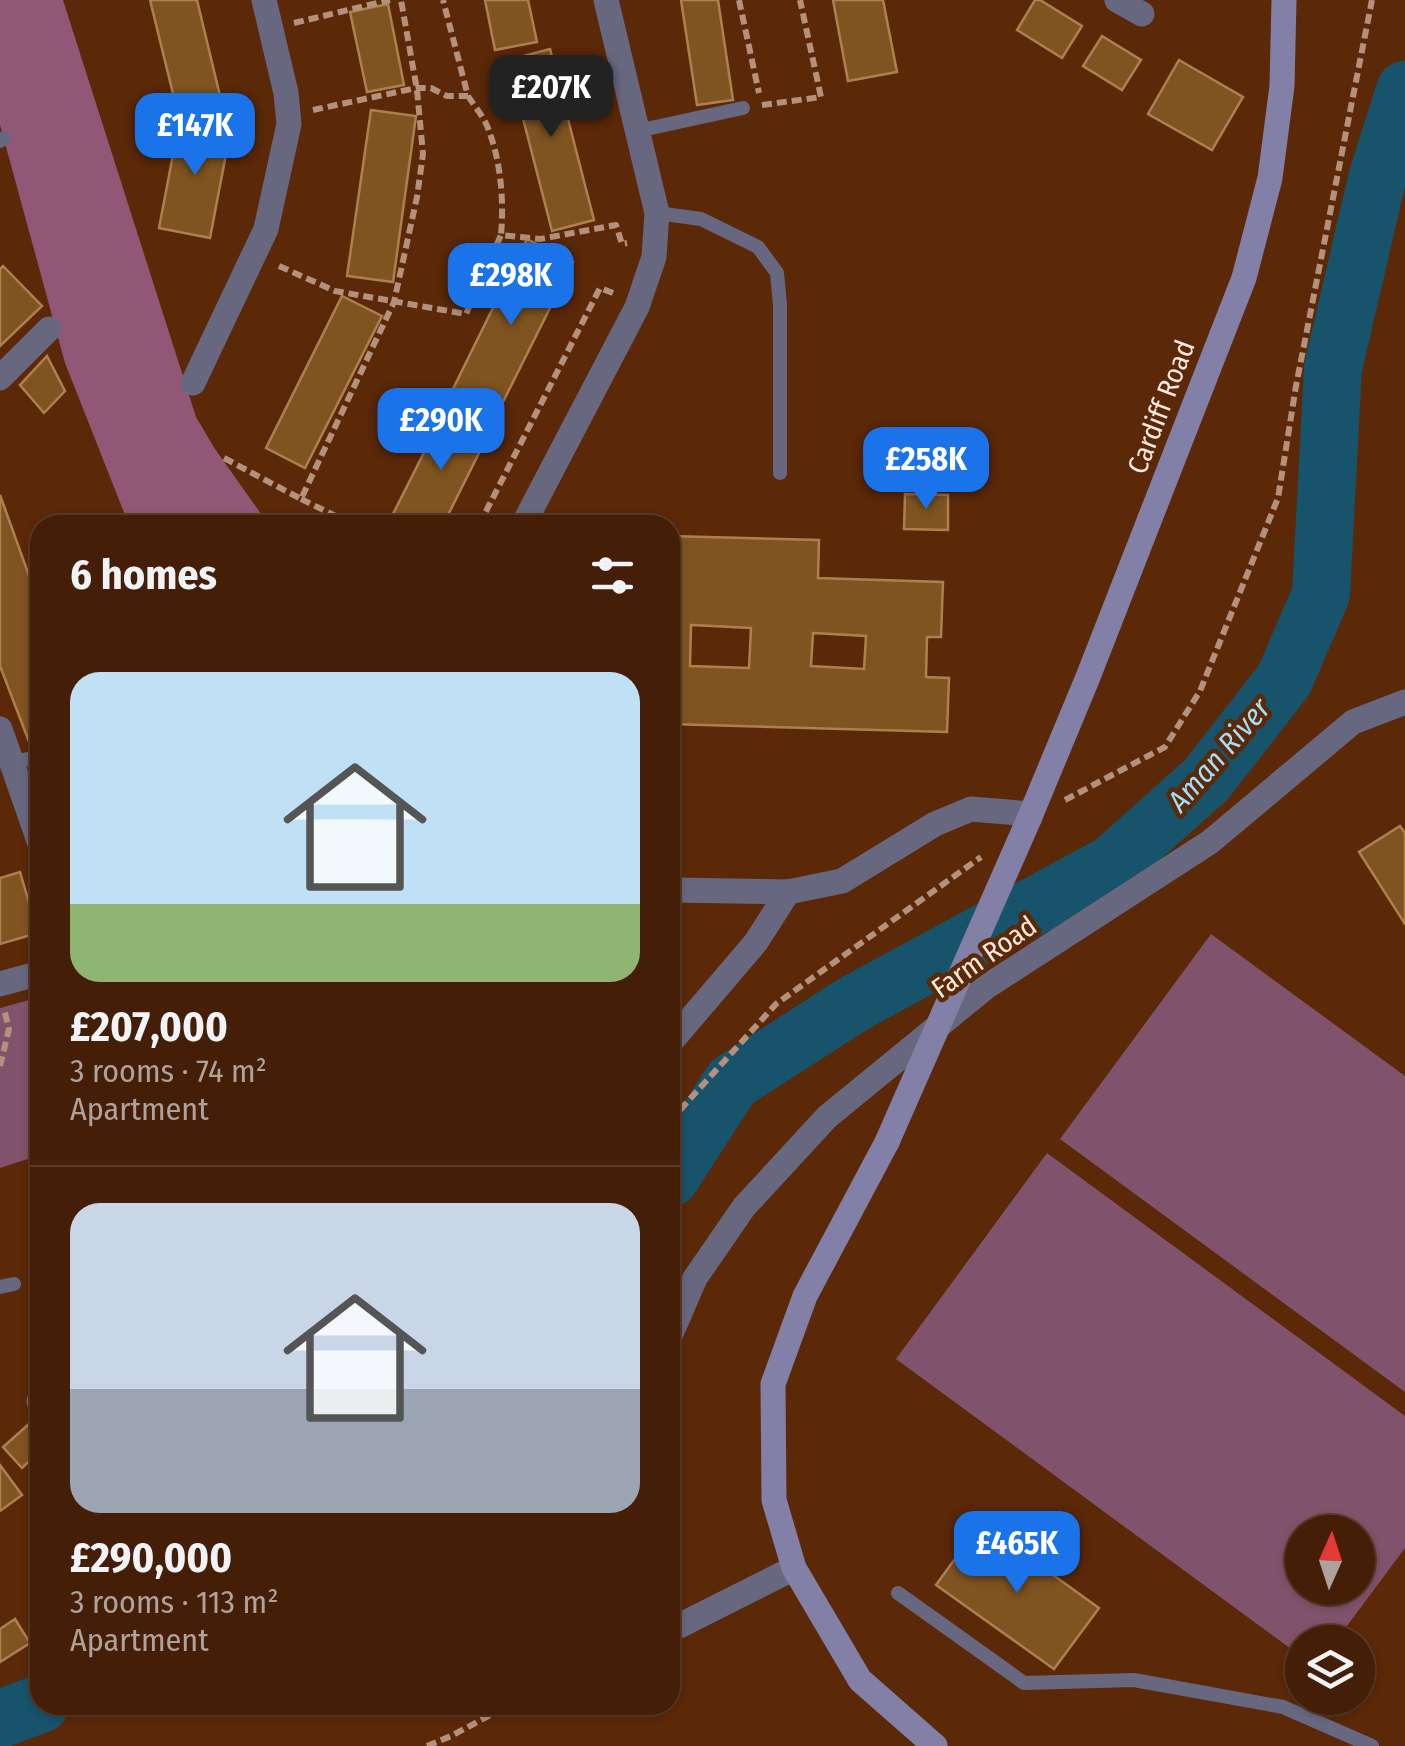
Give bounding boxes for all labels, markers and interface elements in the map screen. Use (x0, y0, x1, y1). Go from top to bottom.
pin: £207K (481, 55, 621, 140)
text: £207K (511, 68, 591, 106)
pin: £147K (125, 93, 265, 178)
text: £147K (157, 106, 233, 144)
pin: £298K (441, 243, 581, 328)
text: £298K (470, 256, 552, 294)
street label: Cardiff Road (1120, 336, 1202, 478)
pin: £290K (371, 388, 511, 473)
text: £290K (400, 401, 482, 439)
pin: £258K (856, 427, 996, 512)
text: £258K (885, 440, 967, 478)
icon: filters (585, 548, 640, 603)
text: 6 homes (70, 550, 217, 600)
water label: Aman River (1159, 690, 1279, 820)
icon: home (265, 737, 445, 917)
street label: Farm Road (925, 909, 1043, 1005)
text: £207,000 (70, 1002, 228, 1052)
text: 3 rooms · 74 m² (70, 1052, 267, 1090)
text: Apartment (70, 1090, 209, 1128)
icon: home (265, 1268, 445, 1448)
pin: £465K (947, 1511, 1087, 1596)
north arrow (1285, 1515, 1375, 1605)
map controls (1285, 1515, 1375, 1715)
text: £465K (976, 1524, 1058, 1562)
text: £290,000 (70, 1533, 232, 1583)
text: 3 rooms · 113 m² (70, 1583, 278, 1621)
text: Apartment (70, 1621, 209, 1659)
button: layers (1285, 1625, 1375, 1715)

